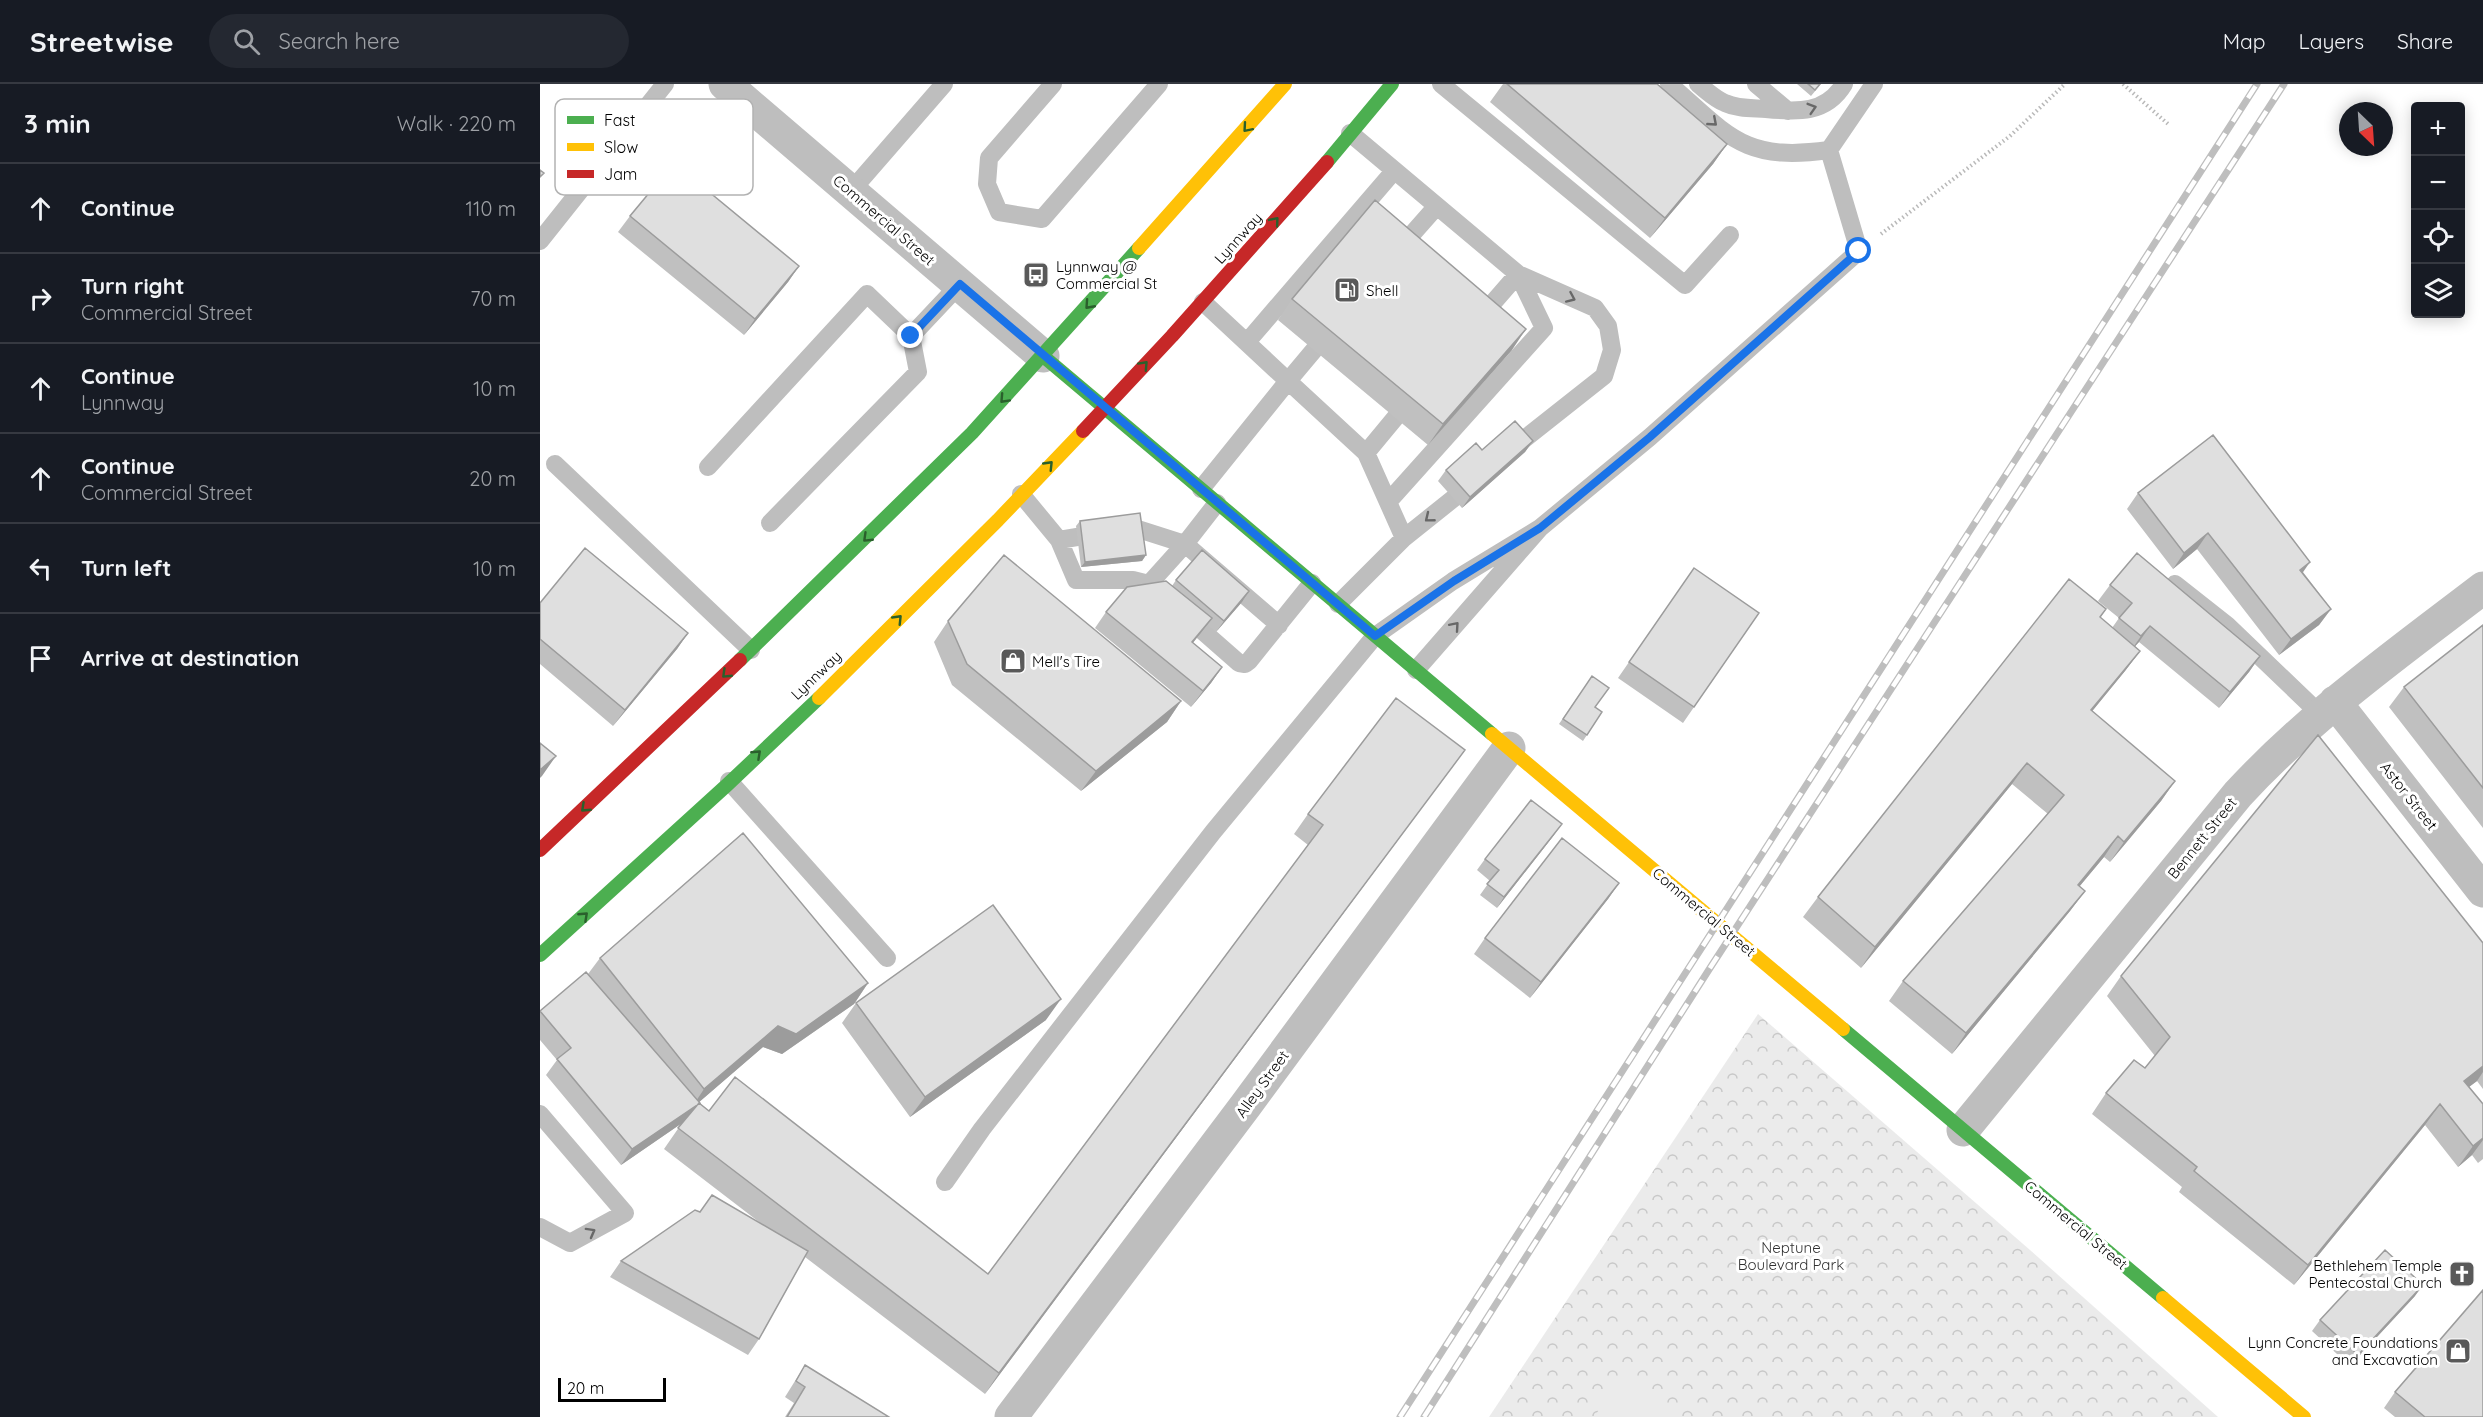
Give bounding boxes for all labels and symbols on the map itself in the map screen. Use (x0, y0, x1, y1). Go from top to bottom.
legend (555, 99, 753, 195)
north arrow (2339, 102, 2393, 156)
one-way arrow (1806, 103, 1817, 116)
text: Fast (604, 110, 635, 130)
one-way arrow (1706, 115, 1717, 126)
one-way arrow (1243, 121, 1254, 132)
text: Slow (604, 137, 638, 157)
text: Jam (604, 164, 637, 184)
street label: Commercial Street (829, 171, 939, 269)
street label: Lynnway (1210, 208, 1266, 268)
one-way arrow (1268, 217, 1279, 228)
route start (1845, 237, 1871, 263)
place label: Lynnway @ Commercial St (1056, 257, 1157, 293)
bus stop icon: Lynnway @ Commercial St (1021, 260, 1051, 290)
fuel station icon: Shell (1332, 275, 1362, 305)
place label: Shell (1366, 281, 1398, 300)
one-way arrow (1565, 290, 1576, 302)
one-way arrow (1085, 298, 1096, 309)
route end (897, 322, 923, 348)
one-way arrow (1136, 362, 1147, 373)
one-way arrow (1000, 392, 1011, 403)
one-way arrow (1042, 462, 1053, 472)
one-way arrow (1425, 511, 1436, 522)
one-way arrow (863, 531, 873, 542)
one-way arrow (890, 616, 901, 627)
one-way arrow (1448, 622, 1459, 633)
street label: Lynnway (787, 646, 845, 704)
shop icon: Mell's Tire (998, 646, 1028, 676)
place label: Mell's Tire (1032, 652, 1100, 671)
one-way arrow (723, 666, 734, 677)
one-way arrow (750, 751, 761, 762)
street label: Astor Street (2376, 758, 2442, 834)
street label: Bennett Street (2163, 793, 2241, 883)
one-way arrow (581, 801, 592, 812)
street label: Commercial Street (1649, 863, 1759, 961)
one-way arrow (577, 912, 587, 923)
street label: Alley Street (1231, 1047, 1293, 1121)
street label: Commercial Street (2021, 1176, 2131, 1274)
one-way arrow (585, 1227, 595, 1239)
park label: Neptune Boulevard Park (1738, 1238, 1844, 1274)
place label: Bethlehem Temple Pentecostal Church (2308, 1256, 2442, 1292)
church icon: Bethlehem Temple Pentecostal Church (2447, 1259, 2477, 1289)
place label: Lynn Concrete Foundations and Excavation (2248, 1333, 2438, 1369)
shop icon: Lynn Concrete Foundations and Excavation (2443, 1336, 2473, 1366)
scale bar (558, 1375, 666, 1402)

